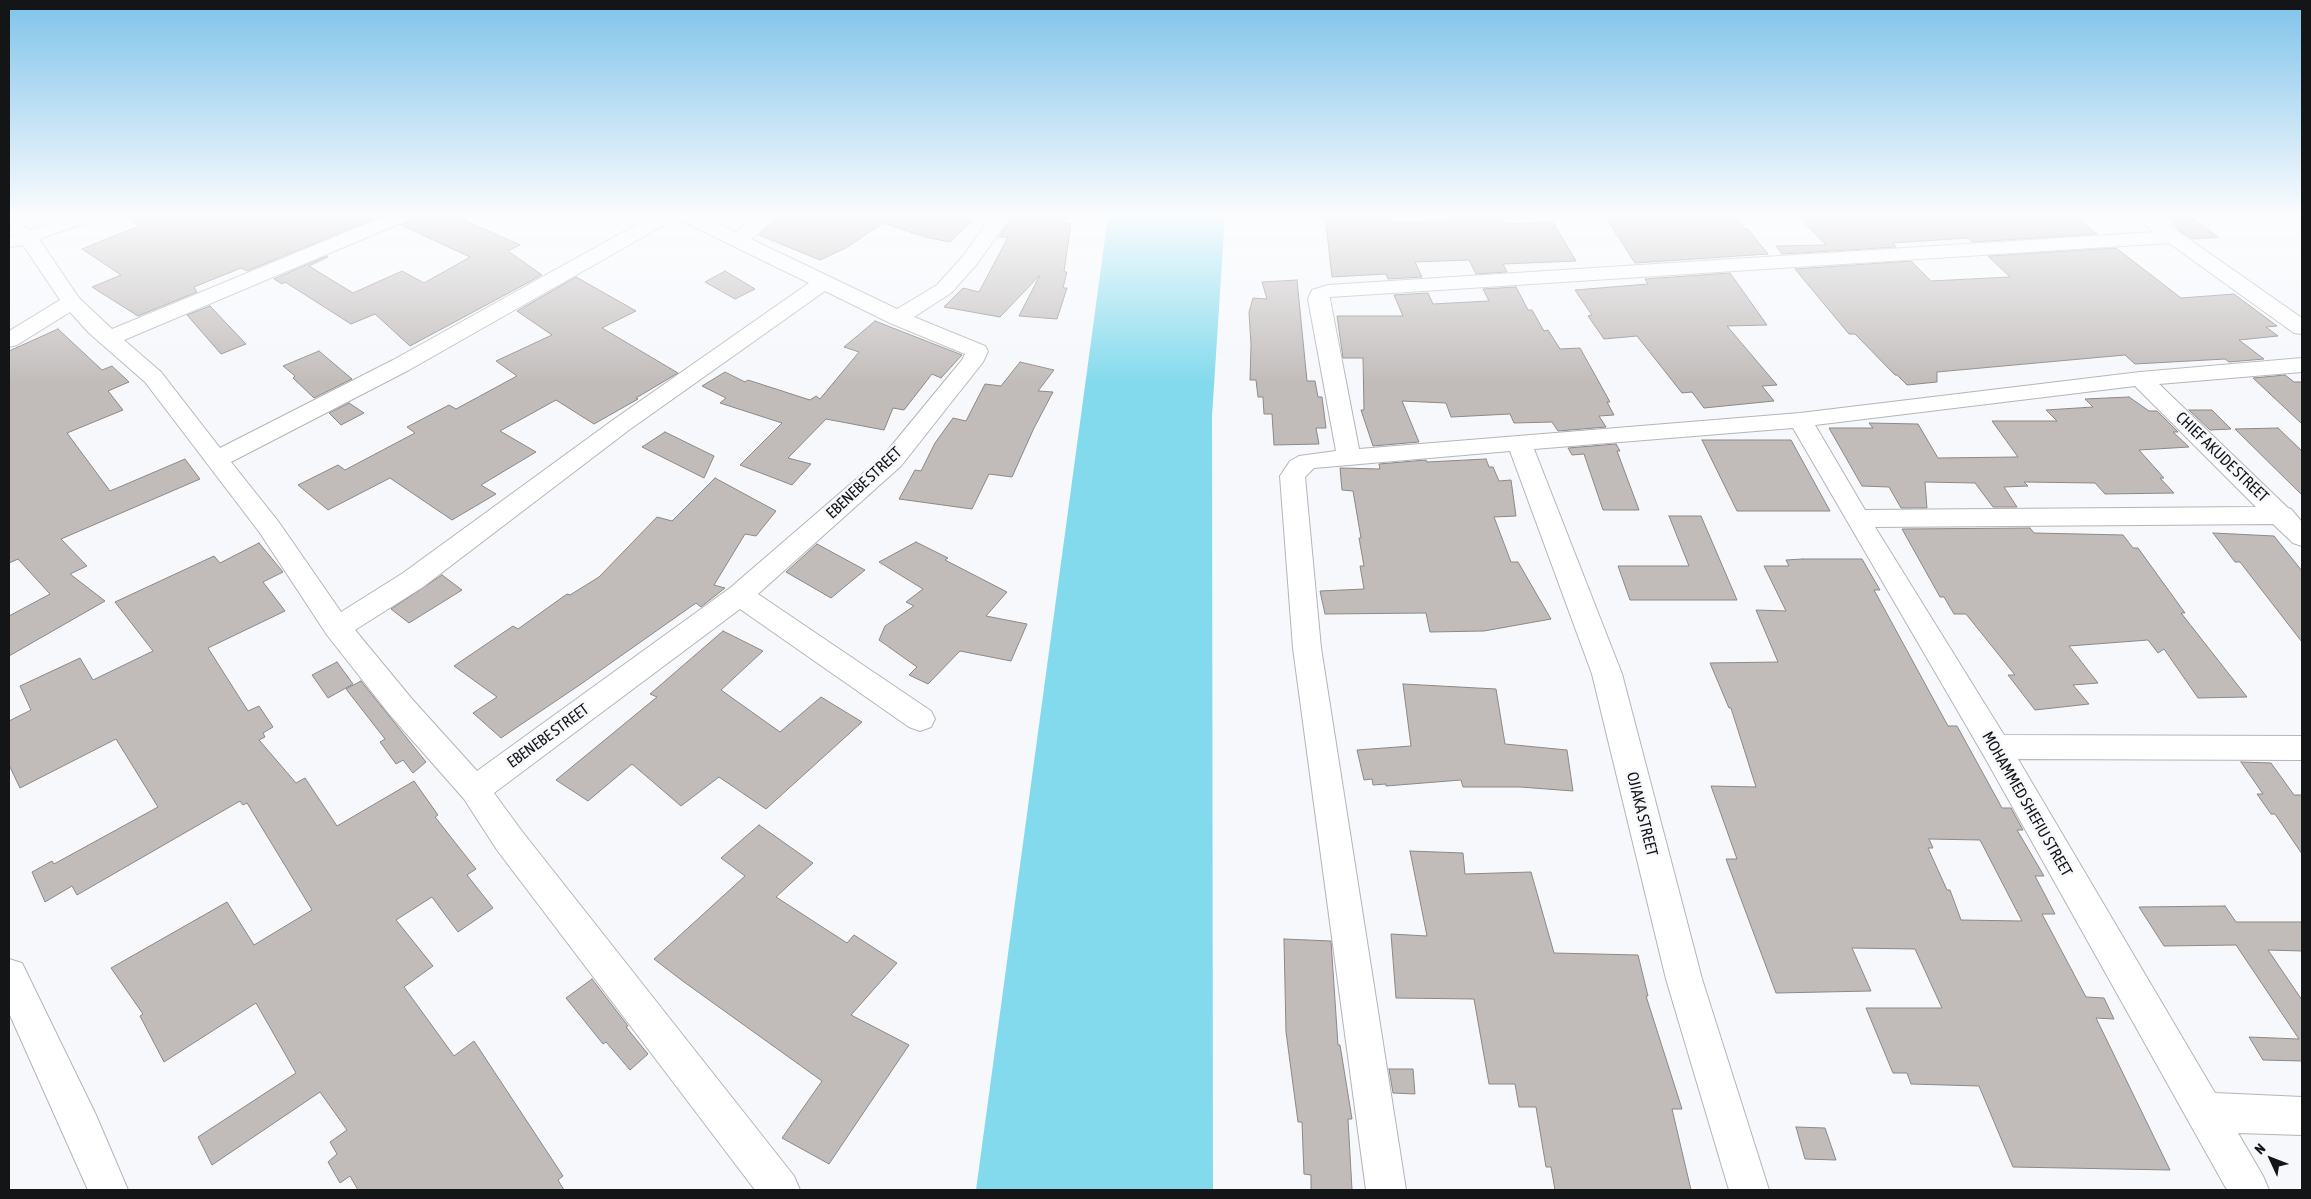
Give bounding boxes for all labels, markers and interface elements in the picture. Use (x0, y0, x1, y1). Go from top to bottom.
street label: CHIEF AKUDE STREET (2172, 408, 2272, 506)
street label: EBENEBE STREET (822, 443, 906, 523)
street label: EBENEBE STREET (503, 700, 593, 772)
street label: MOHAMMED SHEFIU STREET (1978, 728, 2076, 880)
street label: OJIAKA STREET (1622, 770, 1662, 858)
north arrow (2246, 1134, 2296, 1184)
text: N (2251, 1140, 2269, 1157)

